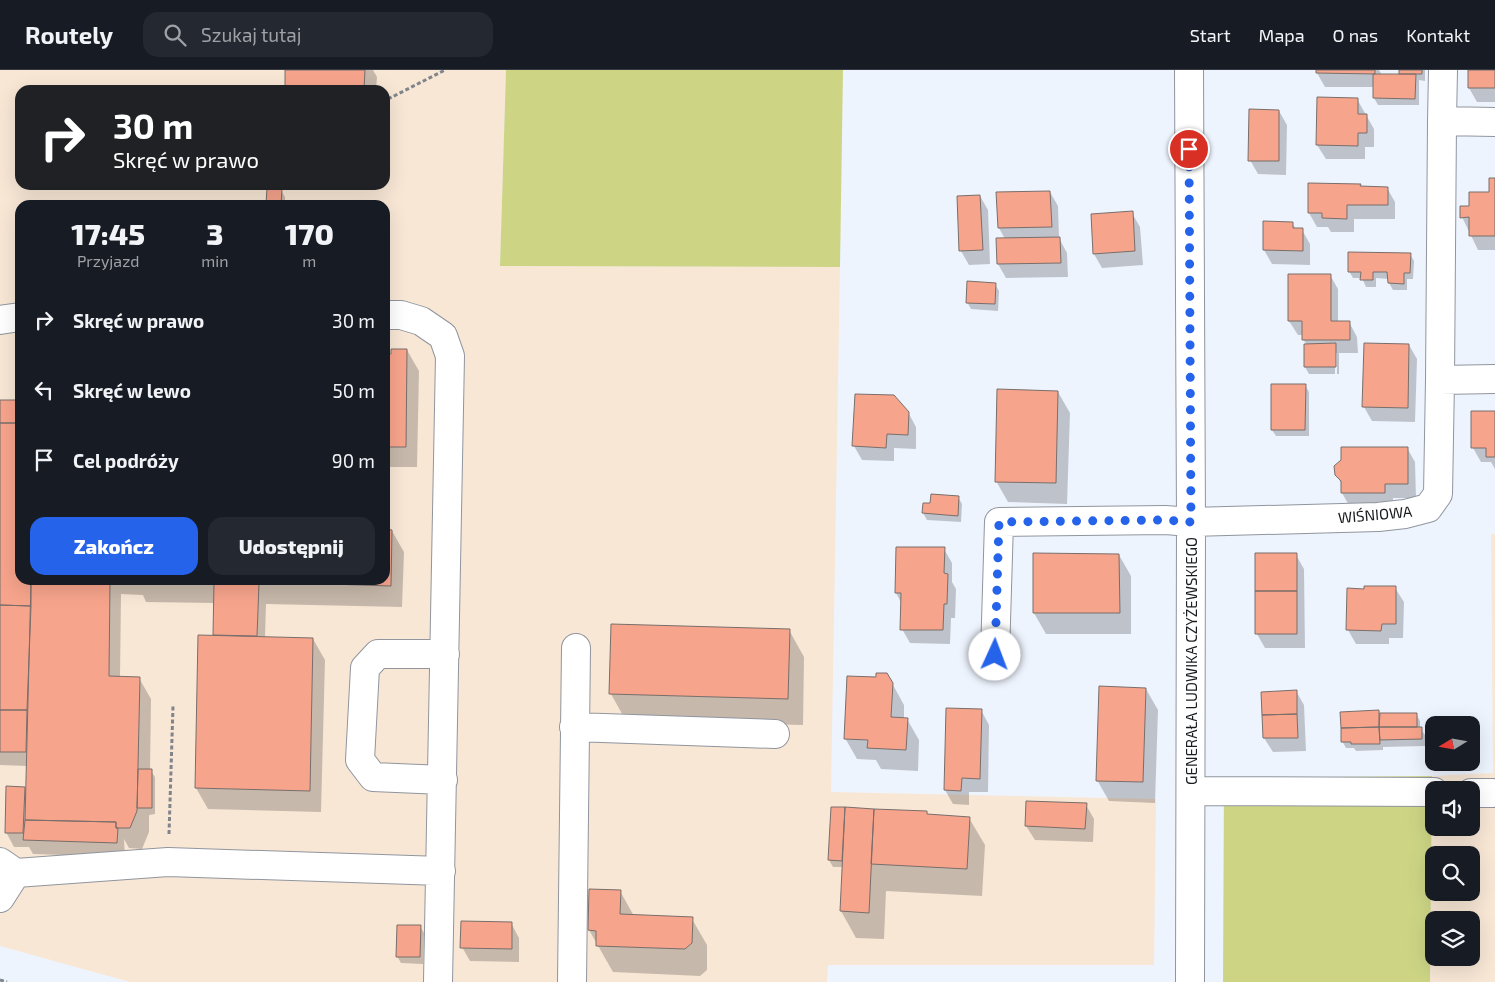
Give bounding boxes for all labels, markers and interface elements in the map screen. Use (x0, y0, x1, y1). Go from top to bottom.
search box (143, 12, 493, 57)
text: Routely (25, 20, 113, 49)
icon: search (161, 21, 189, 49)
text: Szukaj tutaj (201, 23, 301, 46)
text: Start (1190, 24, 1231, 46)
text: Mapa (1259, 24, 1305, 46)
text: O nas (1333, 24, 1378, 46)
text: Kontakt (1406, 24, 1470, 46)
text: 30 m (113, 104, 193, 146)
icon: right (30, 105, 95, 170)
pin (1168, 128, 1210, 170)
icon: arrive (1175, 135, 1203, 163)
text: Skręć w prawo (113, 146, 259, 172)
text: 17:45 (71, 215, 145, 251)
text: 3 (206, 215, 224, 251)
text: 170 (285, 215, 334, 251)
text: Przyjazd (77, 251, 139, 270)
text: min (201, 251, 229, 270)
text: m (302, 251, 316, 270)
icon: right (30, 306, 58, 334)
text: Skręć w prawo (73, 309, 204, 332)
text: 30 m (332, 309, 375, 332)
icon: left (30, 376, 58, 404)
text: Skręć w lewo (73, 379, 191, 402)
text: 50 m (332, 379, 375, 402)
icon: arrive (30, 446, 58, 474)
text: Cel podróży (73, 449, 179, 472)
text: 90 m (332, 449, 375, 472)
street label: WIŚNIOWA (1337, 502, 1413, 526)
button: Zakończ (30, 517, 198, 575)
button: Udostępnij (208, 517, 375, 575)
street label: GENERAŁA LUDWIKA CZYŻEWSKIEGO (1182, 537, 1200, 785)
position arrow (968, 628, 1020, 680)
north arrow (1425, 716, 1480, 771)
map controls (1425, 716, 1480, 966)
button: sound (1425, 781, 1480, 836)
button: search (1425, 846, 1480, 901)
button: layers (1425, 911, 1480, 966)

